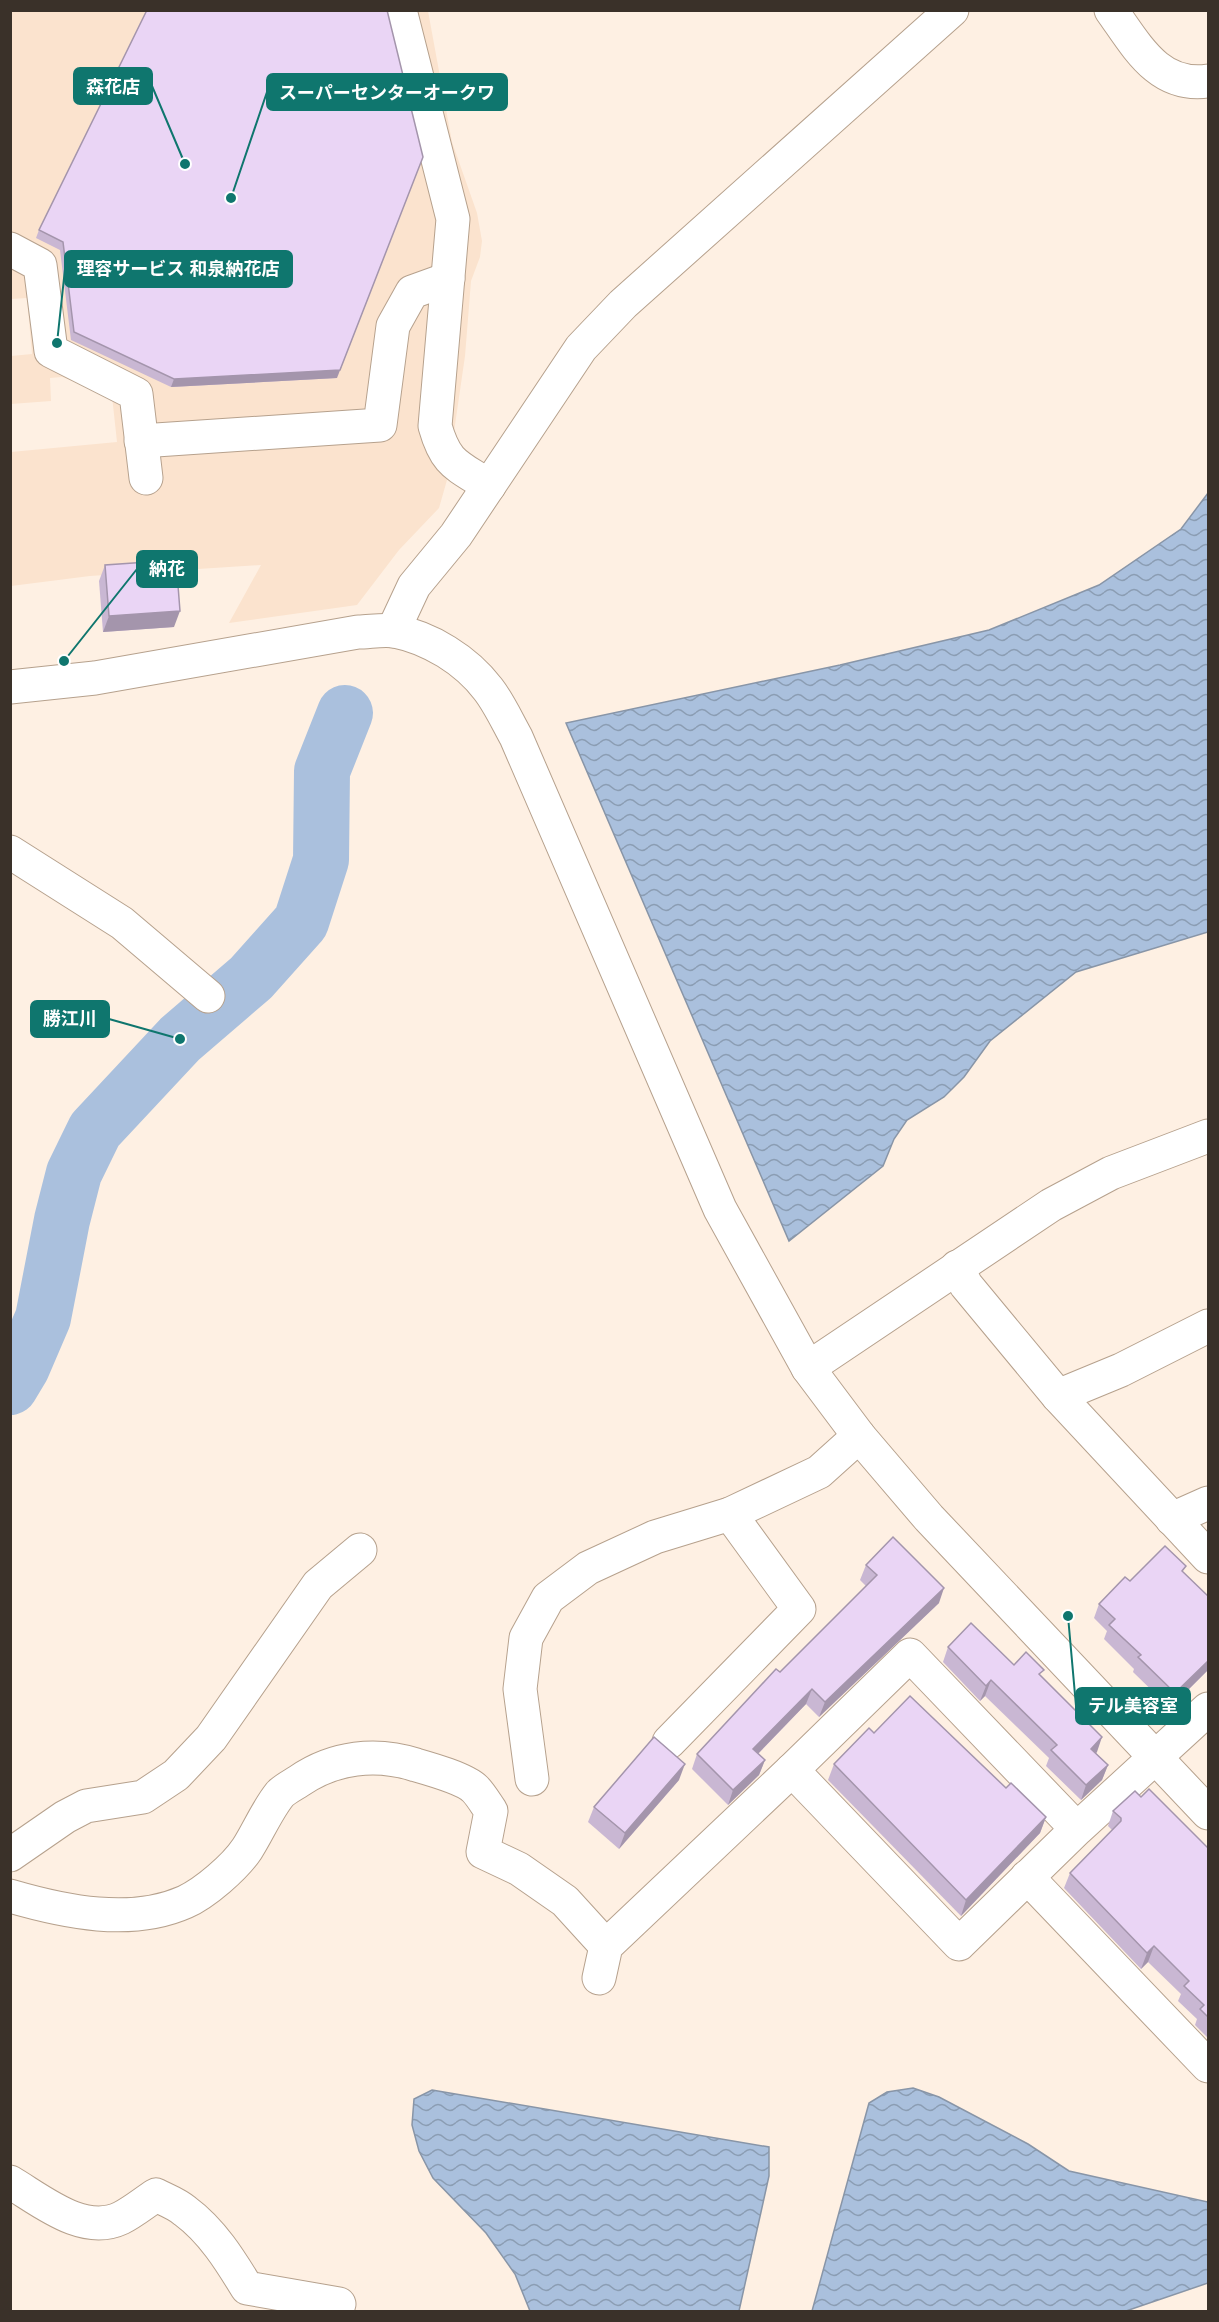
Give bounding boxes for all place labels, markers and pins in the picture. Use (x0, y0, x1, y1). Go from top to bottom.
callout: 森花店 (74, 68, 152, 104)
callout: スーパーセンターオークワ (267, 74, 507, 110)
callout: 理容サービス 和泉納花店 (65, 251, 292, 287)
callout: 納花 (137, 551, 197, 587)
callout: 勝江川 (31, 1001, 109, 1037)
callout: テル美容室 (1076, 1688, 1190, 1724)

